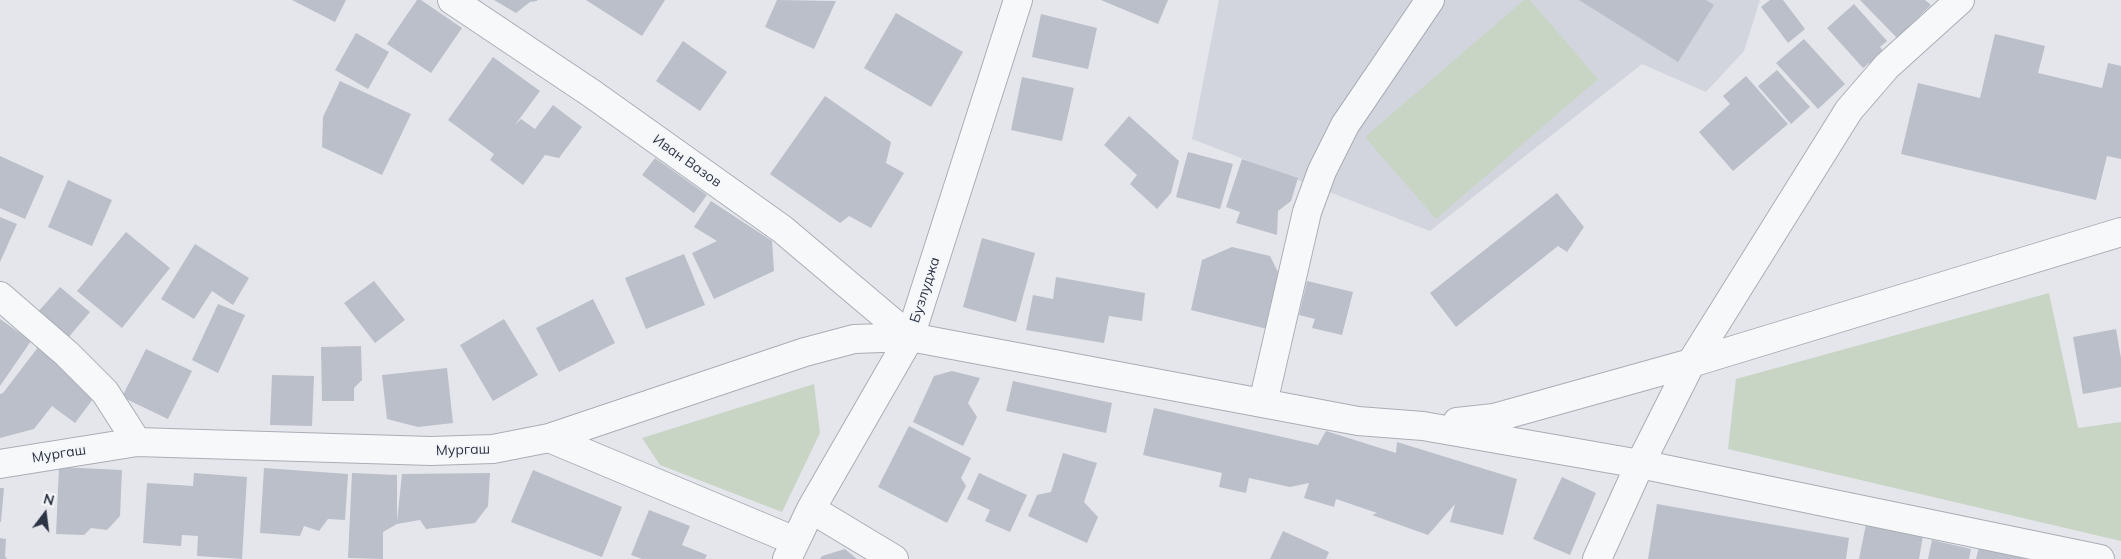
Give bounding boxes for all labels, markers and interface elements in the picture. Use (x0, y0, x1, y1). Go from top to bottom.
street label: Иван Вазов (649, 131, 725, 191)
street label: Бузлуджа (906, 255, 944, 325)
street label: Мургаш (31, 441, 87, 467)
street label: Мургаш (436, 441, 490, 459)
north arrow (20, 489, 70, 539)
text: N (41, 489, 56, 510)

